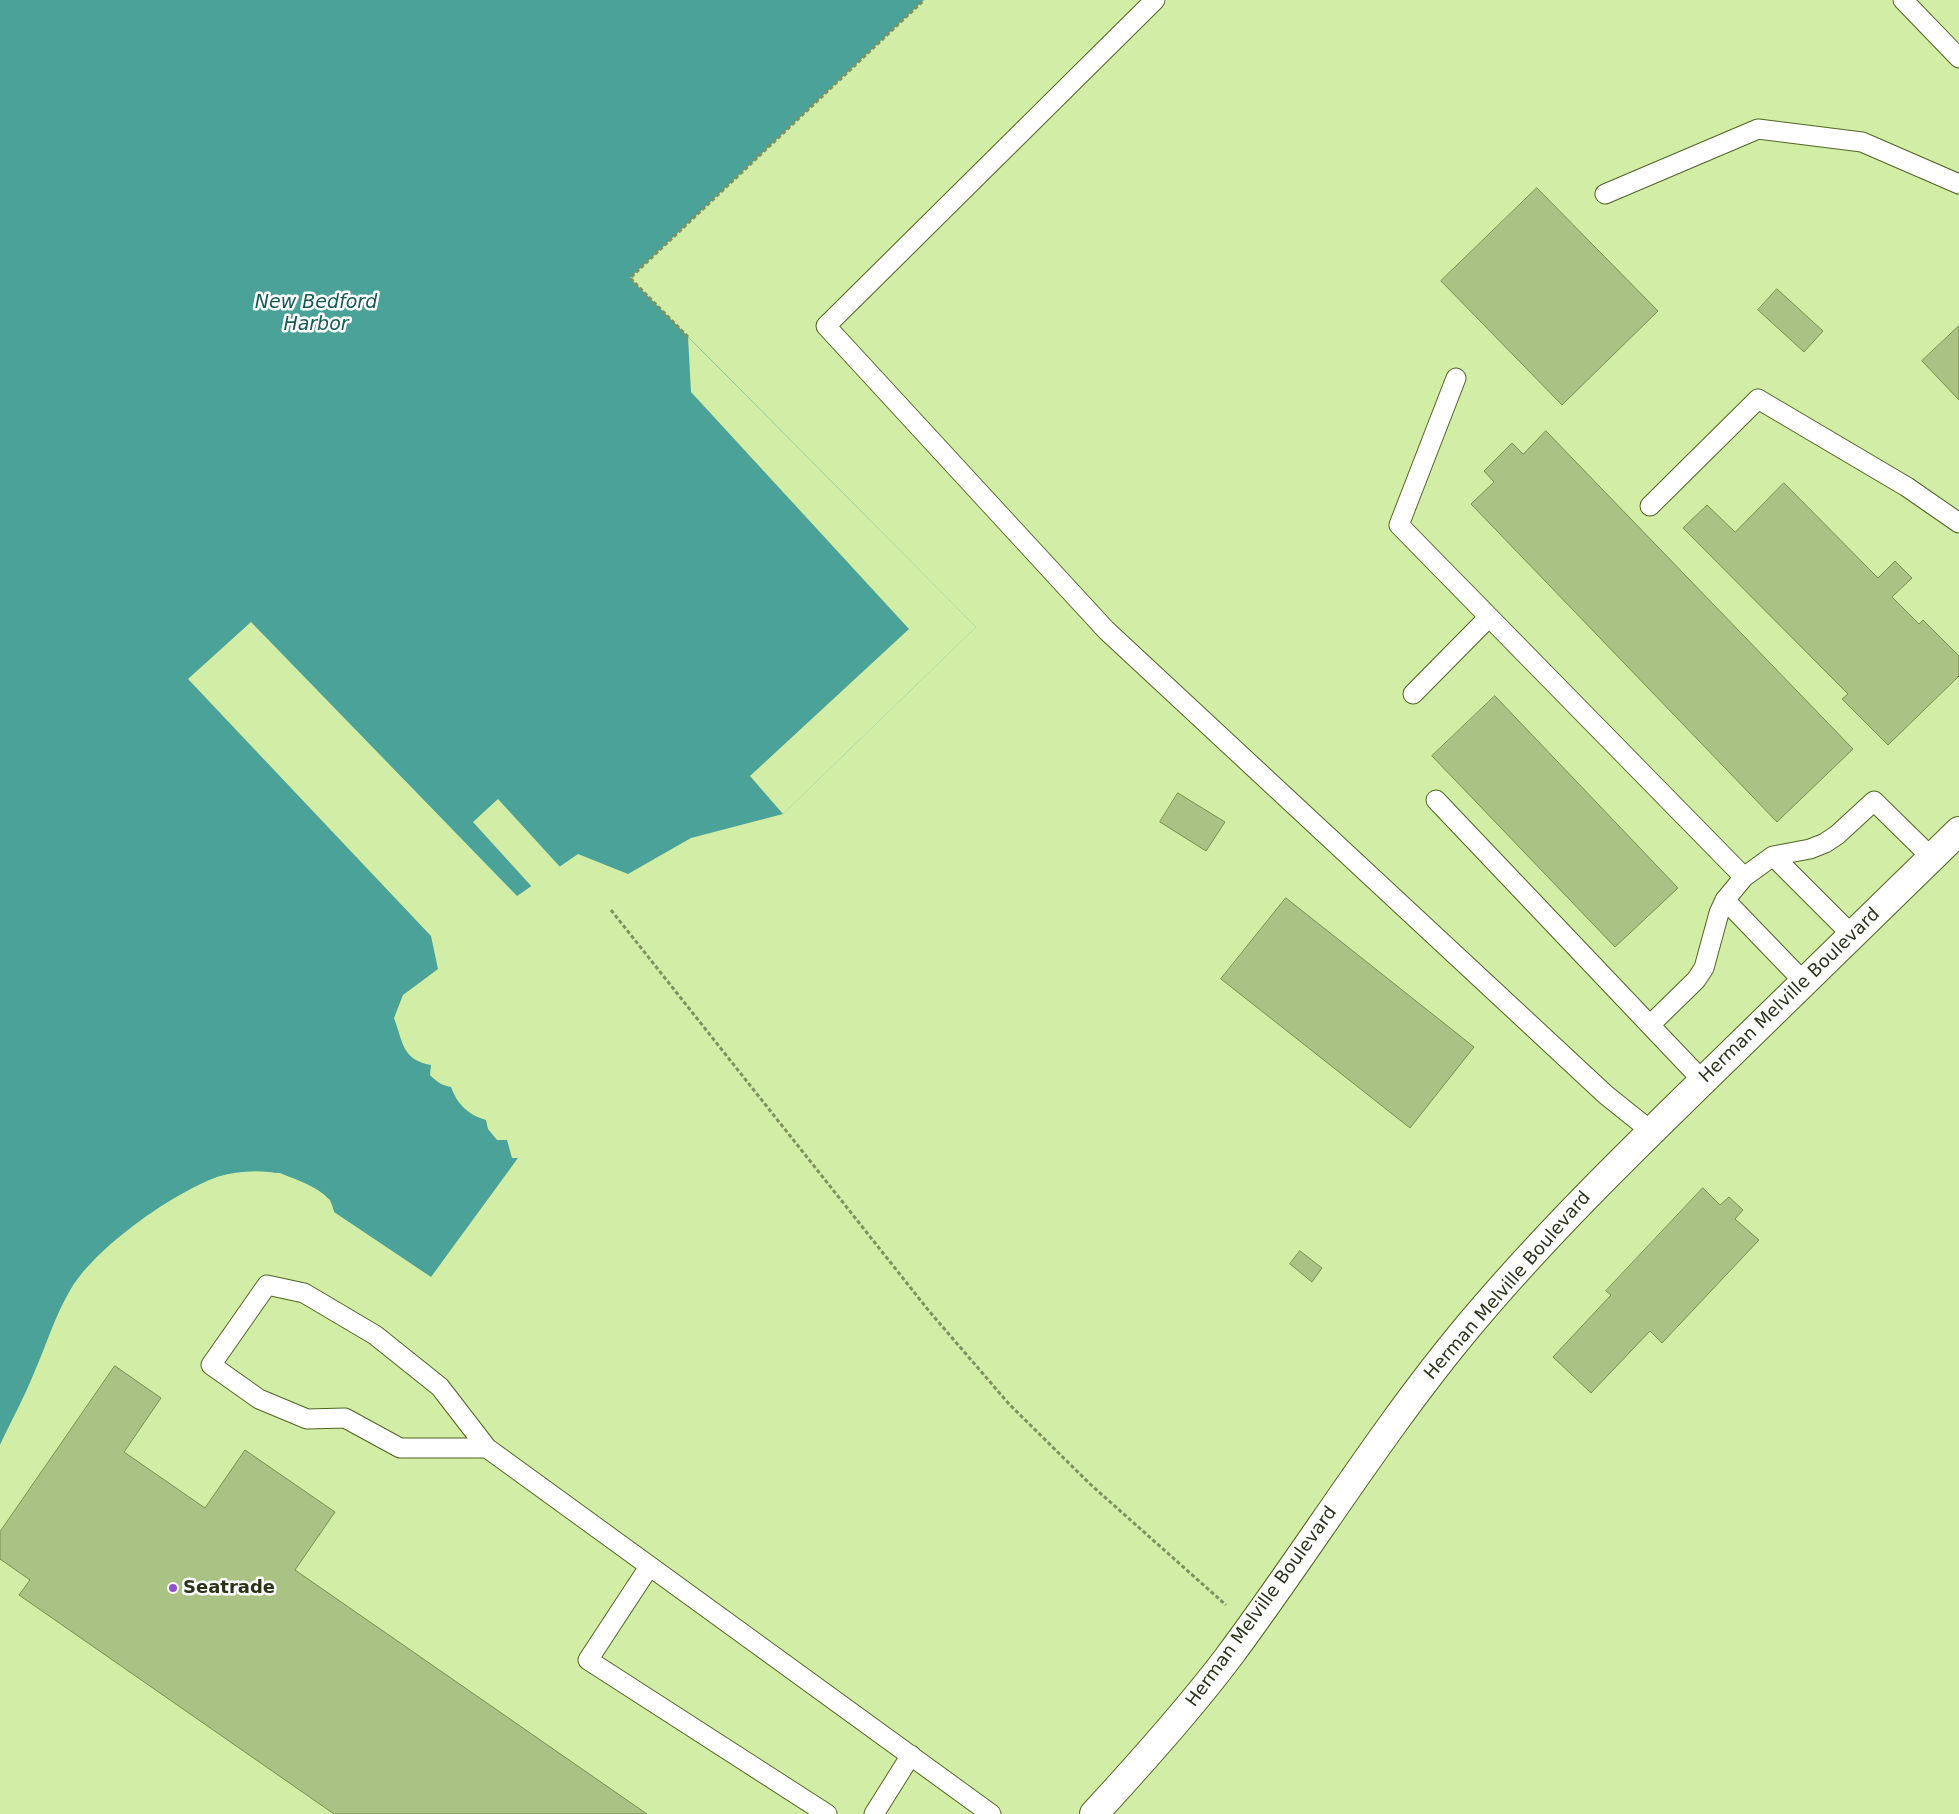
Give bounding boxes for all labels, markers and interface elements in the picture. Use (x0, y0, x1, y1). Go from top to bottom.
water label: New Bedford Harbor (255, 292, 377, 336)
street label: Herman Melville Boulevard (1695, 904, 1885, 1088)
street label: Herman Melville Boulevard (1420, 1187, 1596, 1385)
street label: Herman Melville Boulevard (1182, 1503, 1342, 1711)
place label: Seatrade (183, 1577, 275, 1599)
marker: Seatrade (167, 1582, 179, 1594)

